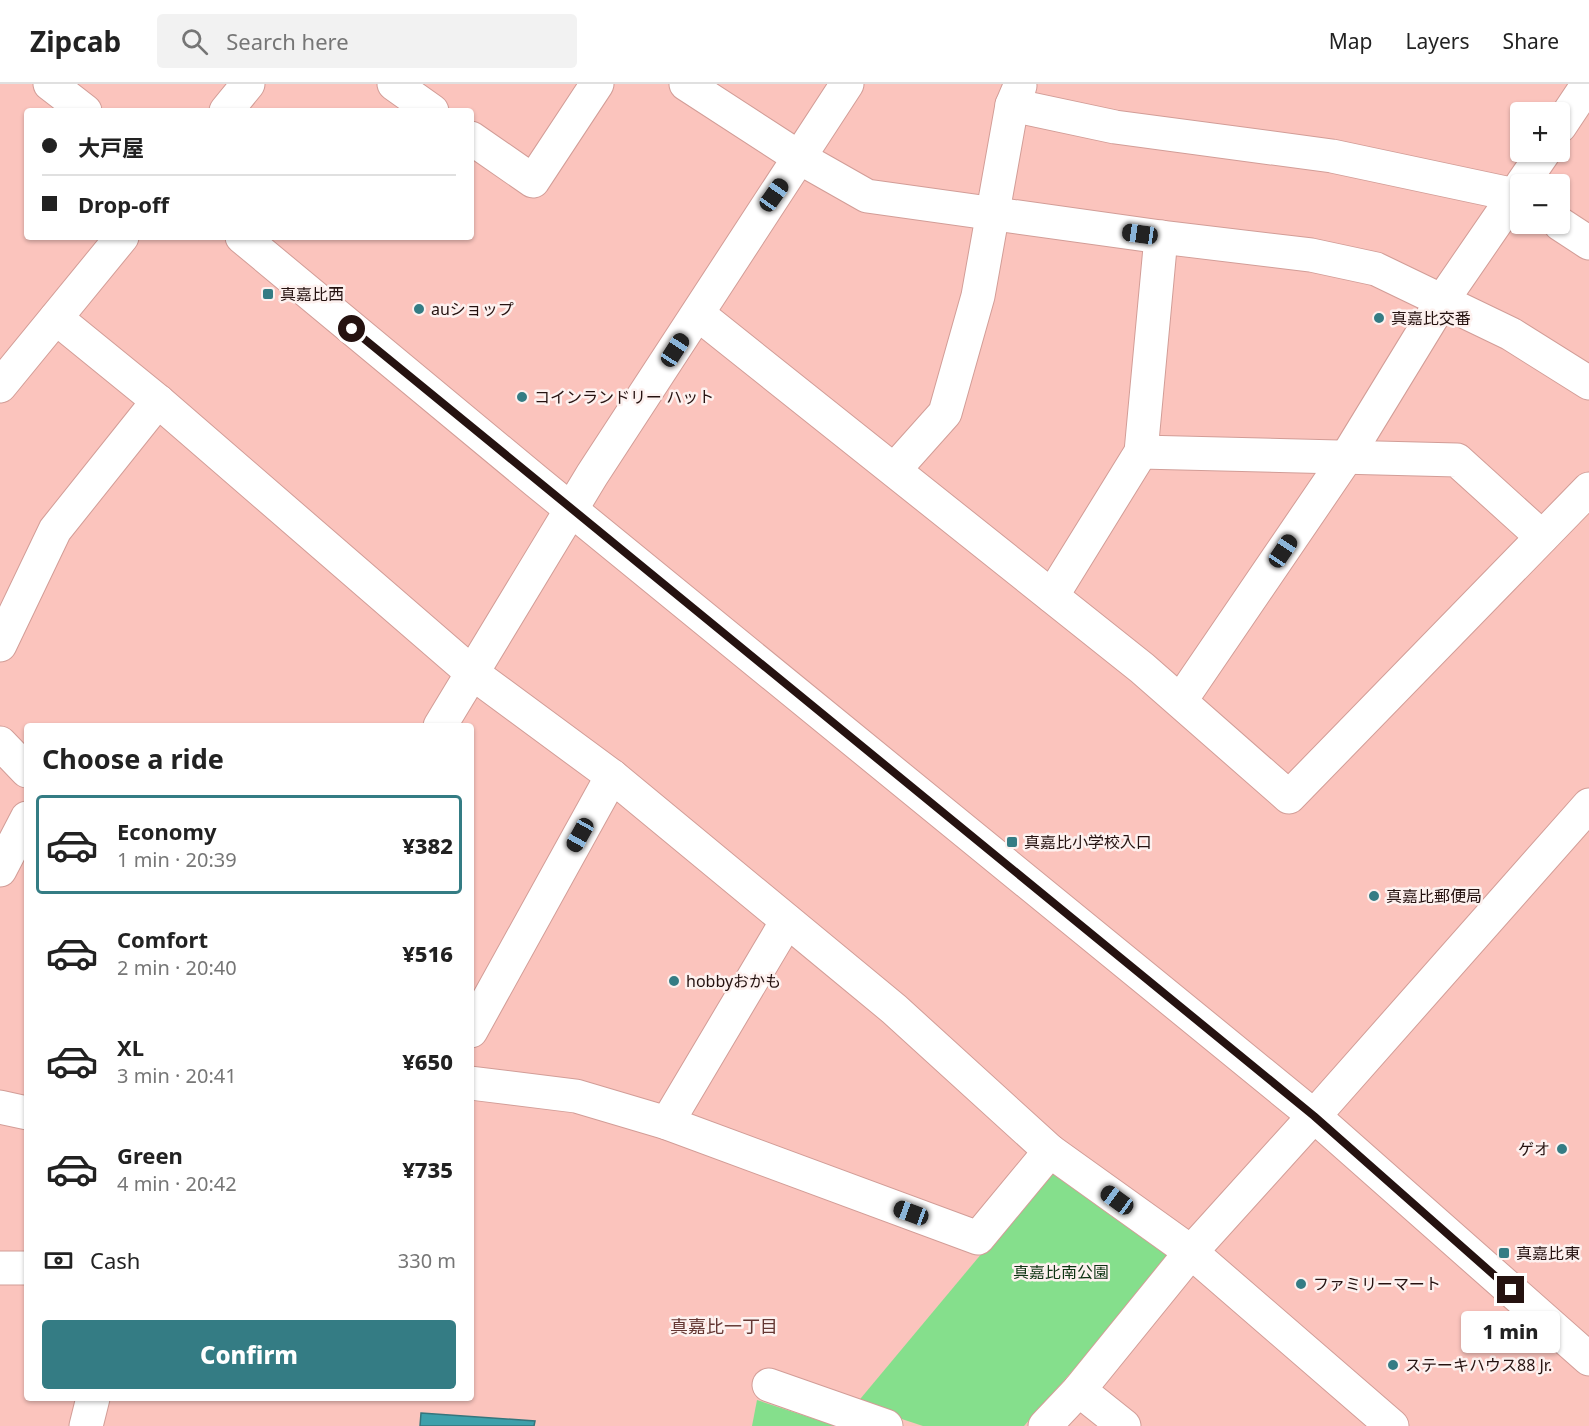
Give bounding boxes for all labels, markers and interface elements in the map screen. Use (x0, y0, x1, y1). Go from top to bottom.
search box (157, 14, 577, 68)
text: Zipcab (30, 22, 121, 60)
icon: search (178, 25, 211, 58)
text: Search here (226, 26, 349, 56)
text: Map (1329, 27, 1373, 55)
text: Layers (1406, 27, 1470, 55)
text: Share (1503, 27, 1559, 55)
map controls (1510, 102, 1570, 234)
button: + (1510, 102, 1570, 162)
text: 大戸屋 (78, 132, 144, 162)
button: − (1510, 174, 1570, 234)
car (756, 175, 792, 215)
text: Drop-off (78, 189, 169, 219)
car (1121, 223, 1159, 245)
place label: 真嘉比西 (280, 283, 344, 305)
marker: 真嘉比西 (261, 287, 275, 301)
place label: auショップ (431, 298, 514, 320)
marker: auショップ (412, 302, 426, 316)
place label: 真嘉比交番 (1391, 307, 1471, 329)
marker: 真嘉比交番 (1372, 311, 1386, 325)
route start (338, 315, 365, 342)
car (658, 330, 692, 370)
place label: コインランドリー ハット (534, 386, 714, 408)
marker: コインランドリー ハット (515, 390, 529, 404)
car (1265, 531, 1301, 571)
text: Choose a ride (42, 740, 224, 777)
car (563, 815, 597, 855)
text: Economy (117, 816, 216, 846)
icon: car (45, 818, 99, 872)
text: ¥382 (402, 830, 453, 860)
place label: 真嘉比小学校入口 (1024, 831, 1152, 853)
marker: 真嘉比小学校入口 (1005, 835, 1019, 849)
text: 1 min · 20:39 (117, 846, 237, 873)
place label: 真嘉比郵便局 (1386, 885, 1482, 907)
marker: 真嘉比郵便局 (1367, 889, 1381, 903)
text: Comfort (117, 924, 208, 954)
icon: car (45, 926, 99, 980)
text: ¥516 (402, 938, 453, 968)
text: 2 min · 20:40 (117, 954, 237, 981)
place label: hobbyおかも (686, 970, 781, 992)
marker: hobbyおかも (667, 974, 681, 988)
text: XL (117, 1032, 144, 1062)
icon: car (45, 1034, 99, 1088)
text: ¥650 (402, 1046, 453, 1076)
text: 3 min · 20:41 (117, 1062, 237, 1089)
place label: ゲオ (1518, 1138, 1550, 1160)
text: Green (117, 1140, 183, 1170)
icon: car (45, 1142, 99, 1196)
marker: ゲオ (1555, 1142, 1569, 1156)
text: ¥735 (402, 1154, 453, 1184)
text: 4 min · 20:42 (117, 1170, 237, 1197)
car (1097, 1182, 1137, 1218)
car (891, 1198, 931, 1228)
place label: 真嘉比東 (1516, 1242, 1580, 1264)
icon: cash (42, 1244, 75, 1277)
text: Cash (90, 1245, 140, 1275)
marker: 真嘉比東 (1497, 1246, 1511, 1260)
text: 330 m (398, 1247, 456, 1274)
park label: 真嘉比南公園 (1013, 1261, 1109, 1283)
place label: ファミリーマート (1313, 1273, 1441, 1295)
route end (1497, 1276, 1524, 1303)
marker: ファミリーマート (1294, 1277, 1308, 1291)
callout: 1 min (1462, 1311, 1561, 1353)
district label: 真嘉比一丁目 (670, 1314, 778, 1338)
text: 1 min (1483, 1318, 1538, 1345)
button: Confirm (42, 1320, 456, 1389)
place label: ステーキハウス88 Jr. (1405, 1354, 1552, 1376)
marker: ステーキハウス88 Jr. (1386, 1358, 1400, 1372)

